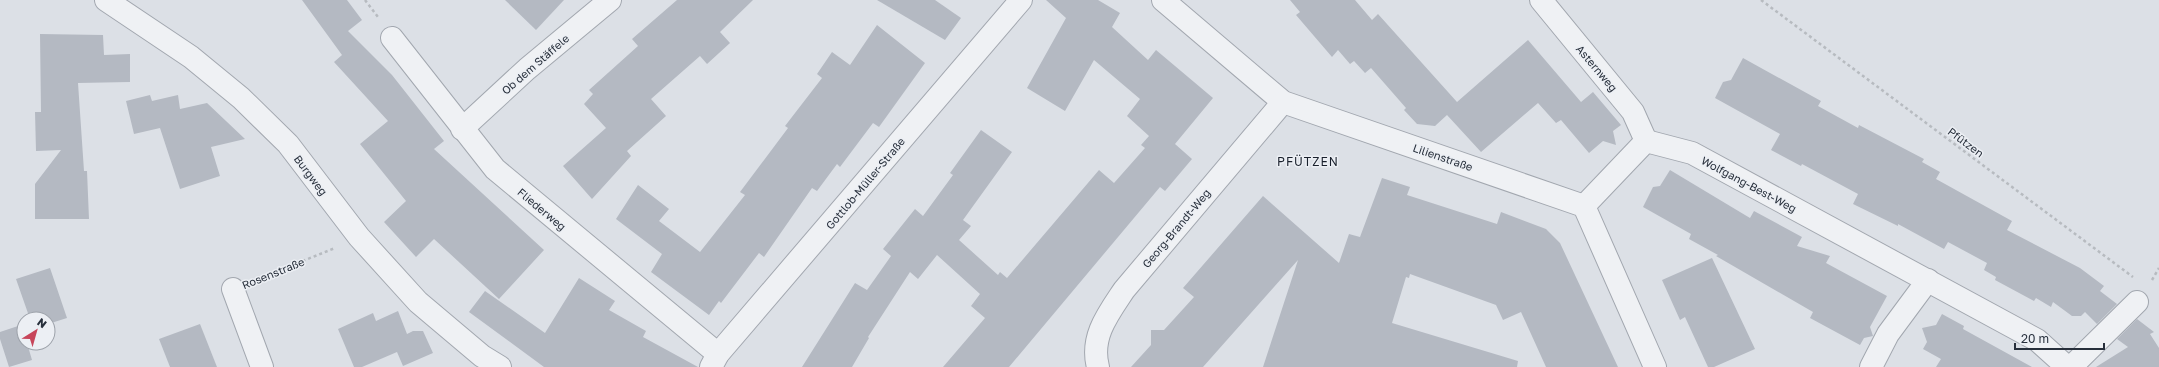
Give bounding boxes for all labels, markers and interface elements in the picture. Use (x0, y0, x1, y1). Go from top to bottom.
street label: Ob dem Stäffele (499, 31, 571, 97)
street label: Asternweg (1574, 42, 1620, 94)
street label: Pfützen (1946, 124, 1986, 160)
street label: Gottlob-Müller-Straße (823, 135, 907, 231)
street label: Lilienstraße (1411, 141, 1475, 173)
street label: Burgweg (292, 152, 330, 198)
street label: Wolfgang-Best-Weg (1699, 153, 1799, 215)
district label: PFÜTZEN (1277, 154, 1339, 169)
street label: Fliederweg (515, 185, 569, 233)
street label: Georg-Brandt-Weg (1139, 186, 1213, 270)
street label: Rosenstraße (240, 255, 306, 291)
north arrow (16, 311, 56, 351)
text: N (35, 315, 50, 330)
scale bar (2015, 325, 2104, 351)
text: 20 m (2021, 331, 2049, 346)

